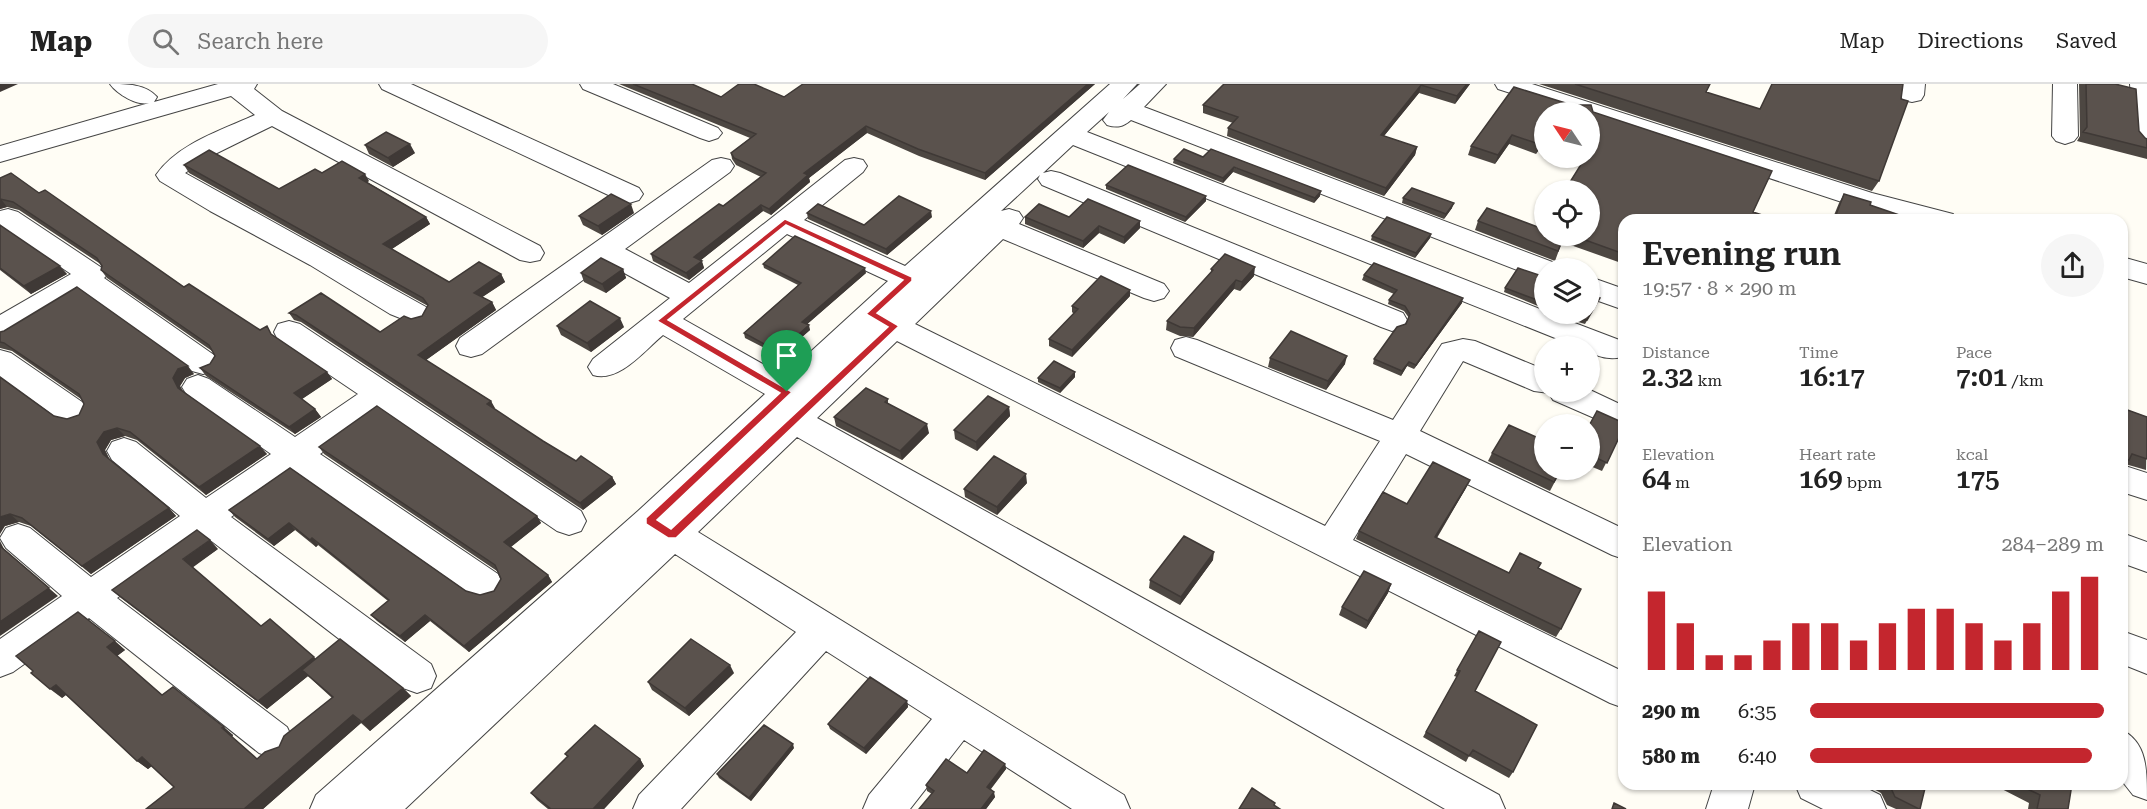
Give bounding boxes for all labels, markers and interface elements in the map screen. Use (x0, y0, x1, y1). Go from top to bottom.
search box (128, 14, 548, 68)
text: Map (30, 25, 92, 58)
icon: search (149, 25, 182, 58)
text: Search here (197, 29, 323, 54)
text: Map (1840, 29, 1884, 53)
text: Directions (1917, 29, 2023, 53)
text: Saved (2056, 29, 2117, 53)
north arrow (1534, 102, 1600, 168)
map controls (1534, 102, 1600, 480)
button: locate (1534, 180, 1600, 246)
text: Evening run (1642, 234, 1841, 273)
button: share (2041, 234, 2104, 297)
button: layers (1534, 258, 1600, 324)
text: 19:57 · 8 × 290 m (1642, 276, 1797, 300)
pin (761, 330, 812, 392)
button: + (1534, 336, 1600, 402)
icon: arrive (770, 339, 803, 372)
text: Distance (1642, 343, 1710, 362)
text: Time (1799, 343, 1838, 362)
text: Pace (1956, 343, 1992, 362)
text: 2.32 (1642, 362, 1693, 392)
text: 16:17 (1799, 362, 1865, 392)
text: 7:01 (1956, 362, 2007, 392)
text: km (1693, 371, 1722, 390)
text: /km (2007, 371, 2044, 390)
button: − (1534, 414, 1600, 480)
text: Elevation (1642, 445, 1715, 464)
text: Heart rate (1799, 445, 1876, 464)
text: kcal (1956, 445, 1988, 464)
text: 64 (1642, 464, 1671, 494)
text: 169 (1799, 464, 1843, 494)
text: 175 (1956, 464, 2000, 494)
text: m (1671, 473, 1690, 492)
text: bpm (1843, 473, 1882, 492)
text: Elevation (1642, 532, 1733, 556)
text: 284–289 m (2001, 532, 2104, 556)
text: 290 m (1642, 699, 1700, 723)
text: 6:35 (1738, 699, 1777, 723)
text: 580 m (1642, 744, 1700, 768)
text: 6:40 (1738, 744, 1777, 768)

